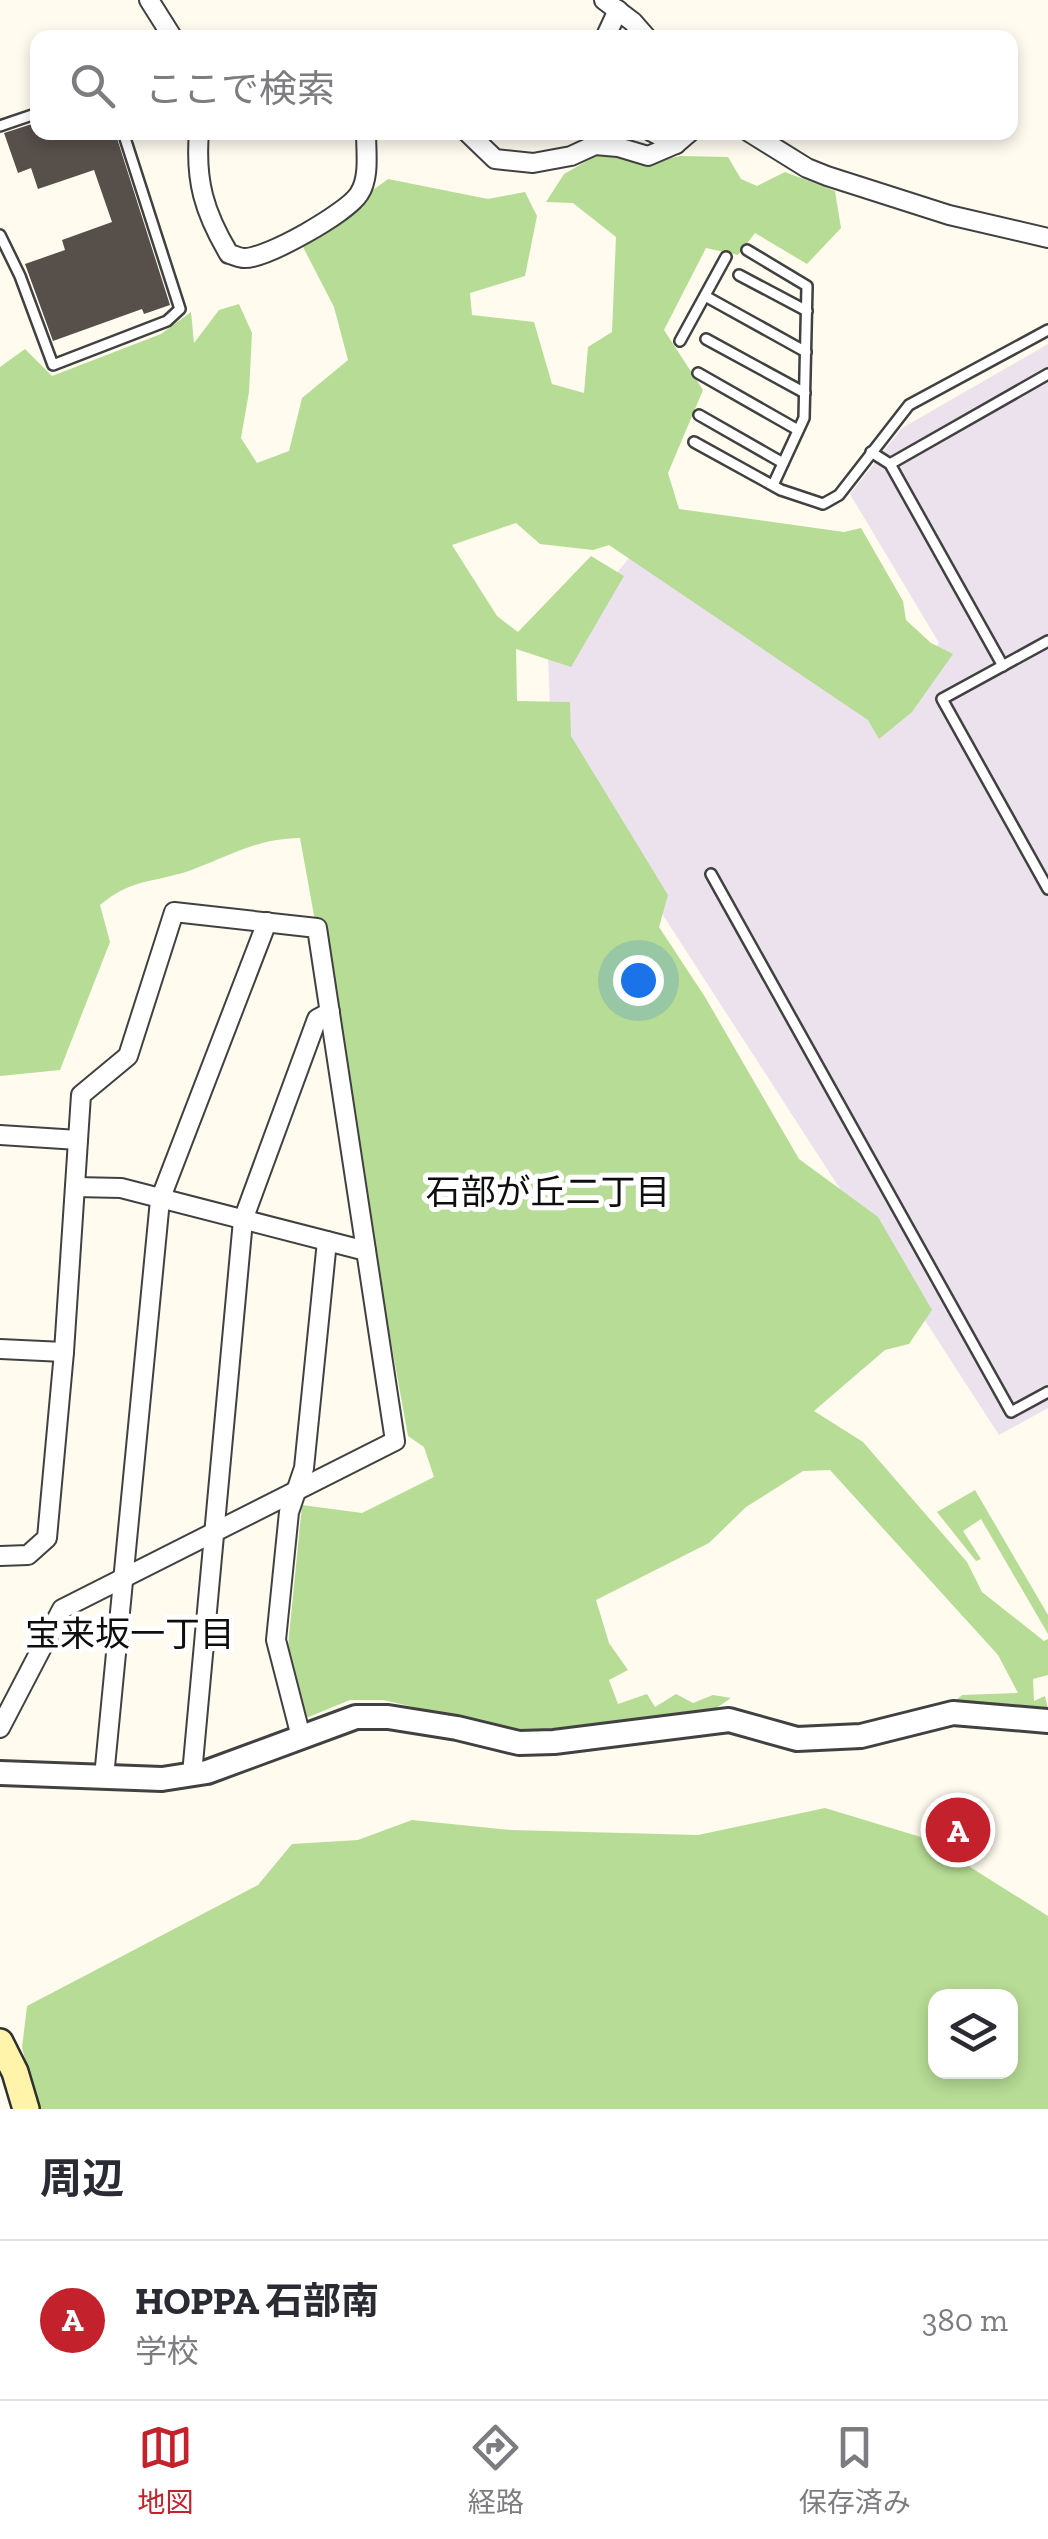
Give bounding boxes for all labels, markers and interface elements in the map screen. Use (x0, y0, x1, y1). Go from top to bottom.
search box (30, 30, 1018, 140)
icon: search (65, 58, 120, 113)
text: ここで検索 (145, 66, 335, 112)
your location (613, 955, 664, 1006)
district label: 石部が丘二丁目 (425, 1171, 671, 1213)
district label: 宝来坂一丁目 (25, 1613, 235, 1655)
pin: A (926, 1792, 990, 1868)
map controls (928, 1989, 1018, 2079)
button: layers (928, 1989, 1018, 2079)
text: 周辺 (40, 2153, 124, 2204)
text: HOPPA 石部南 (135, 2278, 379, 2324)
text: A (62, 2301, 83, 2339)
text: 380 m (922, 2301, 1008, 2339)
text: 学校 (135, 2332, 199, 2370)
tab: 地図 (137, 2420, 193, 2520)
tab: 経路 (468, 2420, 524, 2520)
tab: 保存済み (799, 2420, 911, 2520)

